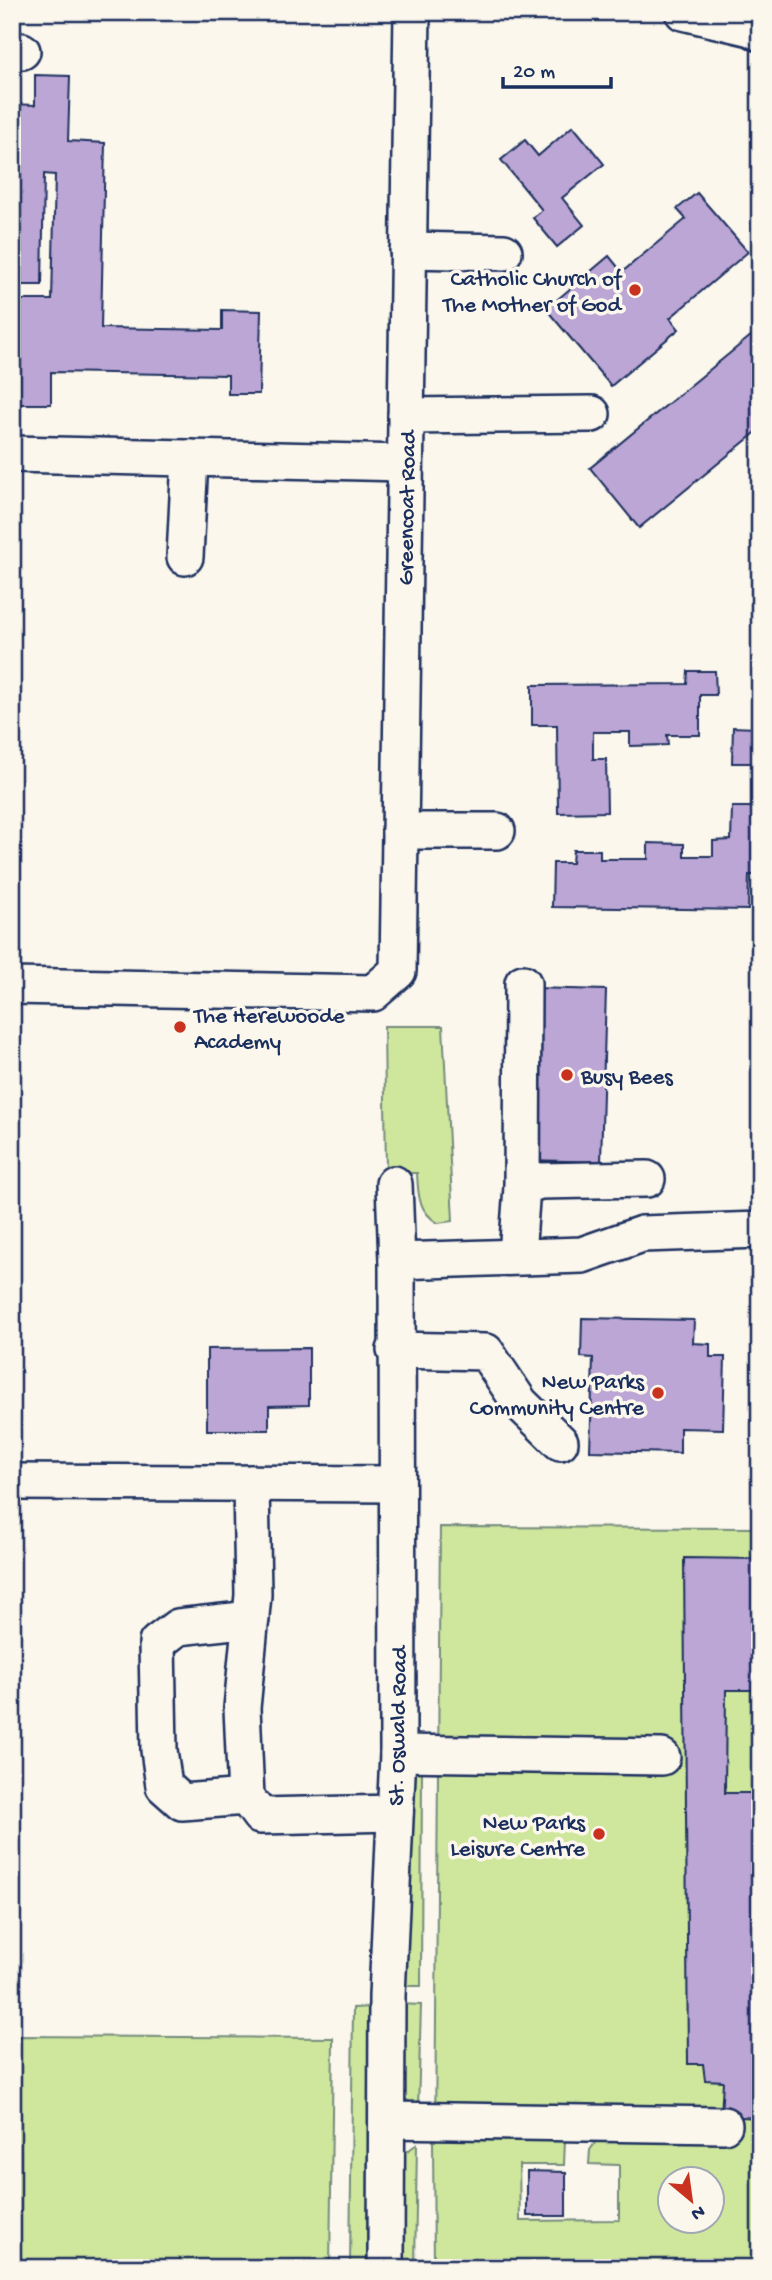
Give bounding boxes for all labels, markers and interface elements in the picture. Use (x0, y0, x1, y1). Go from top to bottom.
scale bar (503, 46, 611, 90)
text: 20 m (513, 61, 555, 86)
place label: Catholic Church of The Mother of God (441, 267, 623, 320)
marker: Catholic Church of The Mother of God (627, 282, 643, 298)
street label: Greencoat Road (394, 429, 423, 586)
place label: The Herewoode Academy (192, 1004, 346, 1057)
marker: The Herewoode Academy (172, 1019, 188, 1035)
place label: Busy Bees (580, 1065, 673, 1092)
marker: Busy Bees (559, 1067, 575, 1083)
place label: New Parks Community Centre (469, 1370, 645, 1423)
marker: New Parks Community Centre (650, 1385, 666, 1401)
street label: St. Oswald Road (385, 1644, 414, 1806)
place label: New Parks Leisure Centre (450, 1811, 586, 1864)
marker: New Parks Leisure Centre (591, 1826, 607, 1842)
north arrow (656, 2164, 726, 2234)
text: N (687, 2199, 709, 2225)

